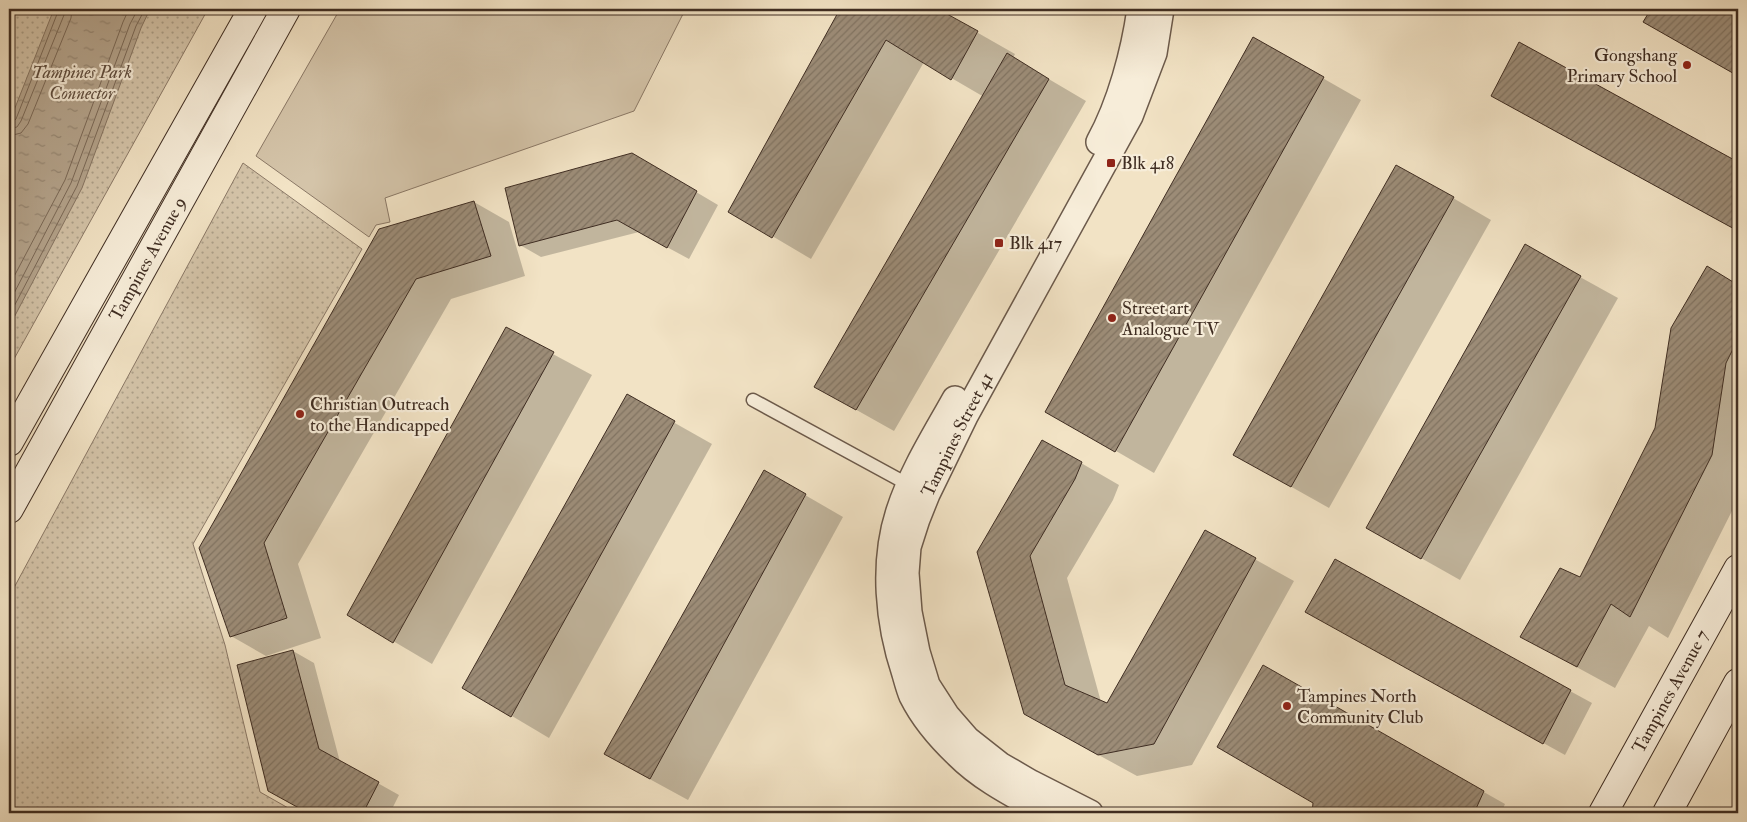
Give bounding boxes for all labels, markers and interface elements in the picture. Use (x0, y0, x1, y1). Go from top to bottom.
place label: Gongshang Primary School (1567, 44, 1678, 88)
marker: Gongshang Primary School (1681, 59, 1693, 71)
park label: Tampines Park Connector (32, 61, 132, 105)
place label: Blk 418 (1121, 152, 1174, 175)
marker: Blk 418 (1105, 157, 1117, 169)
street label: Tampines Avenue 9 (104, 193, 191, 325)
place label: Blk 417 (1009, 232, 1062, 255)
marker: Blk 417 (993, 237, 1005, 249)
place label: Street art Analogue TV (1121, 297, 1220, 341)
marker: Street art Analogue TV (1106, 312, 1118, 324)
street label: Tampines Street 41 (916, 368, 998, 500)
place label: Christian Outreach to the Handicapped (310, 393, 450, 437)
marker: Christian Outreach to the Handicapped (294, 408, 306, 420)
street label: Tampines Avenue 7 (1627, 626, 1714, 757)
place label: Tampines North Community Club (1297, 685, 1423, 729)
marker: Tampines North Community Club (1281, 700, 1293, 712)

